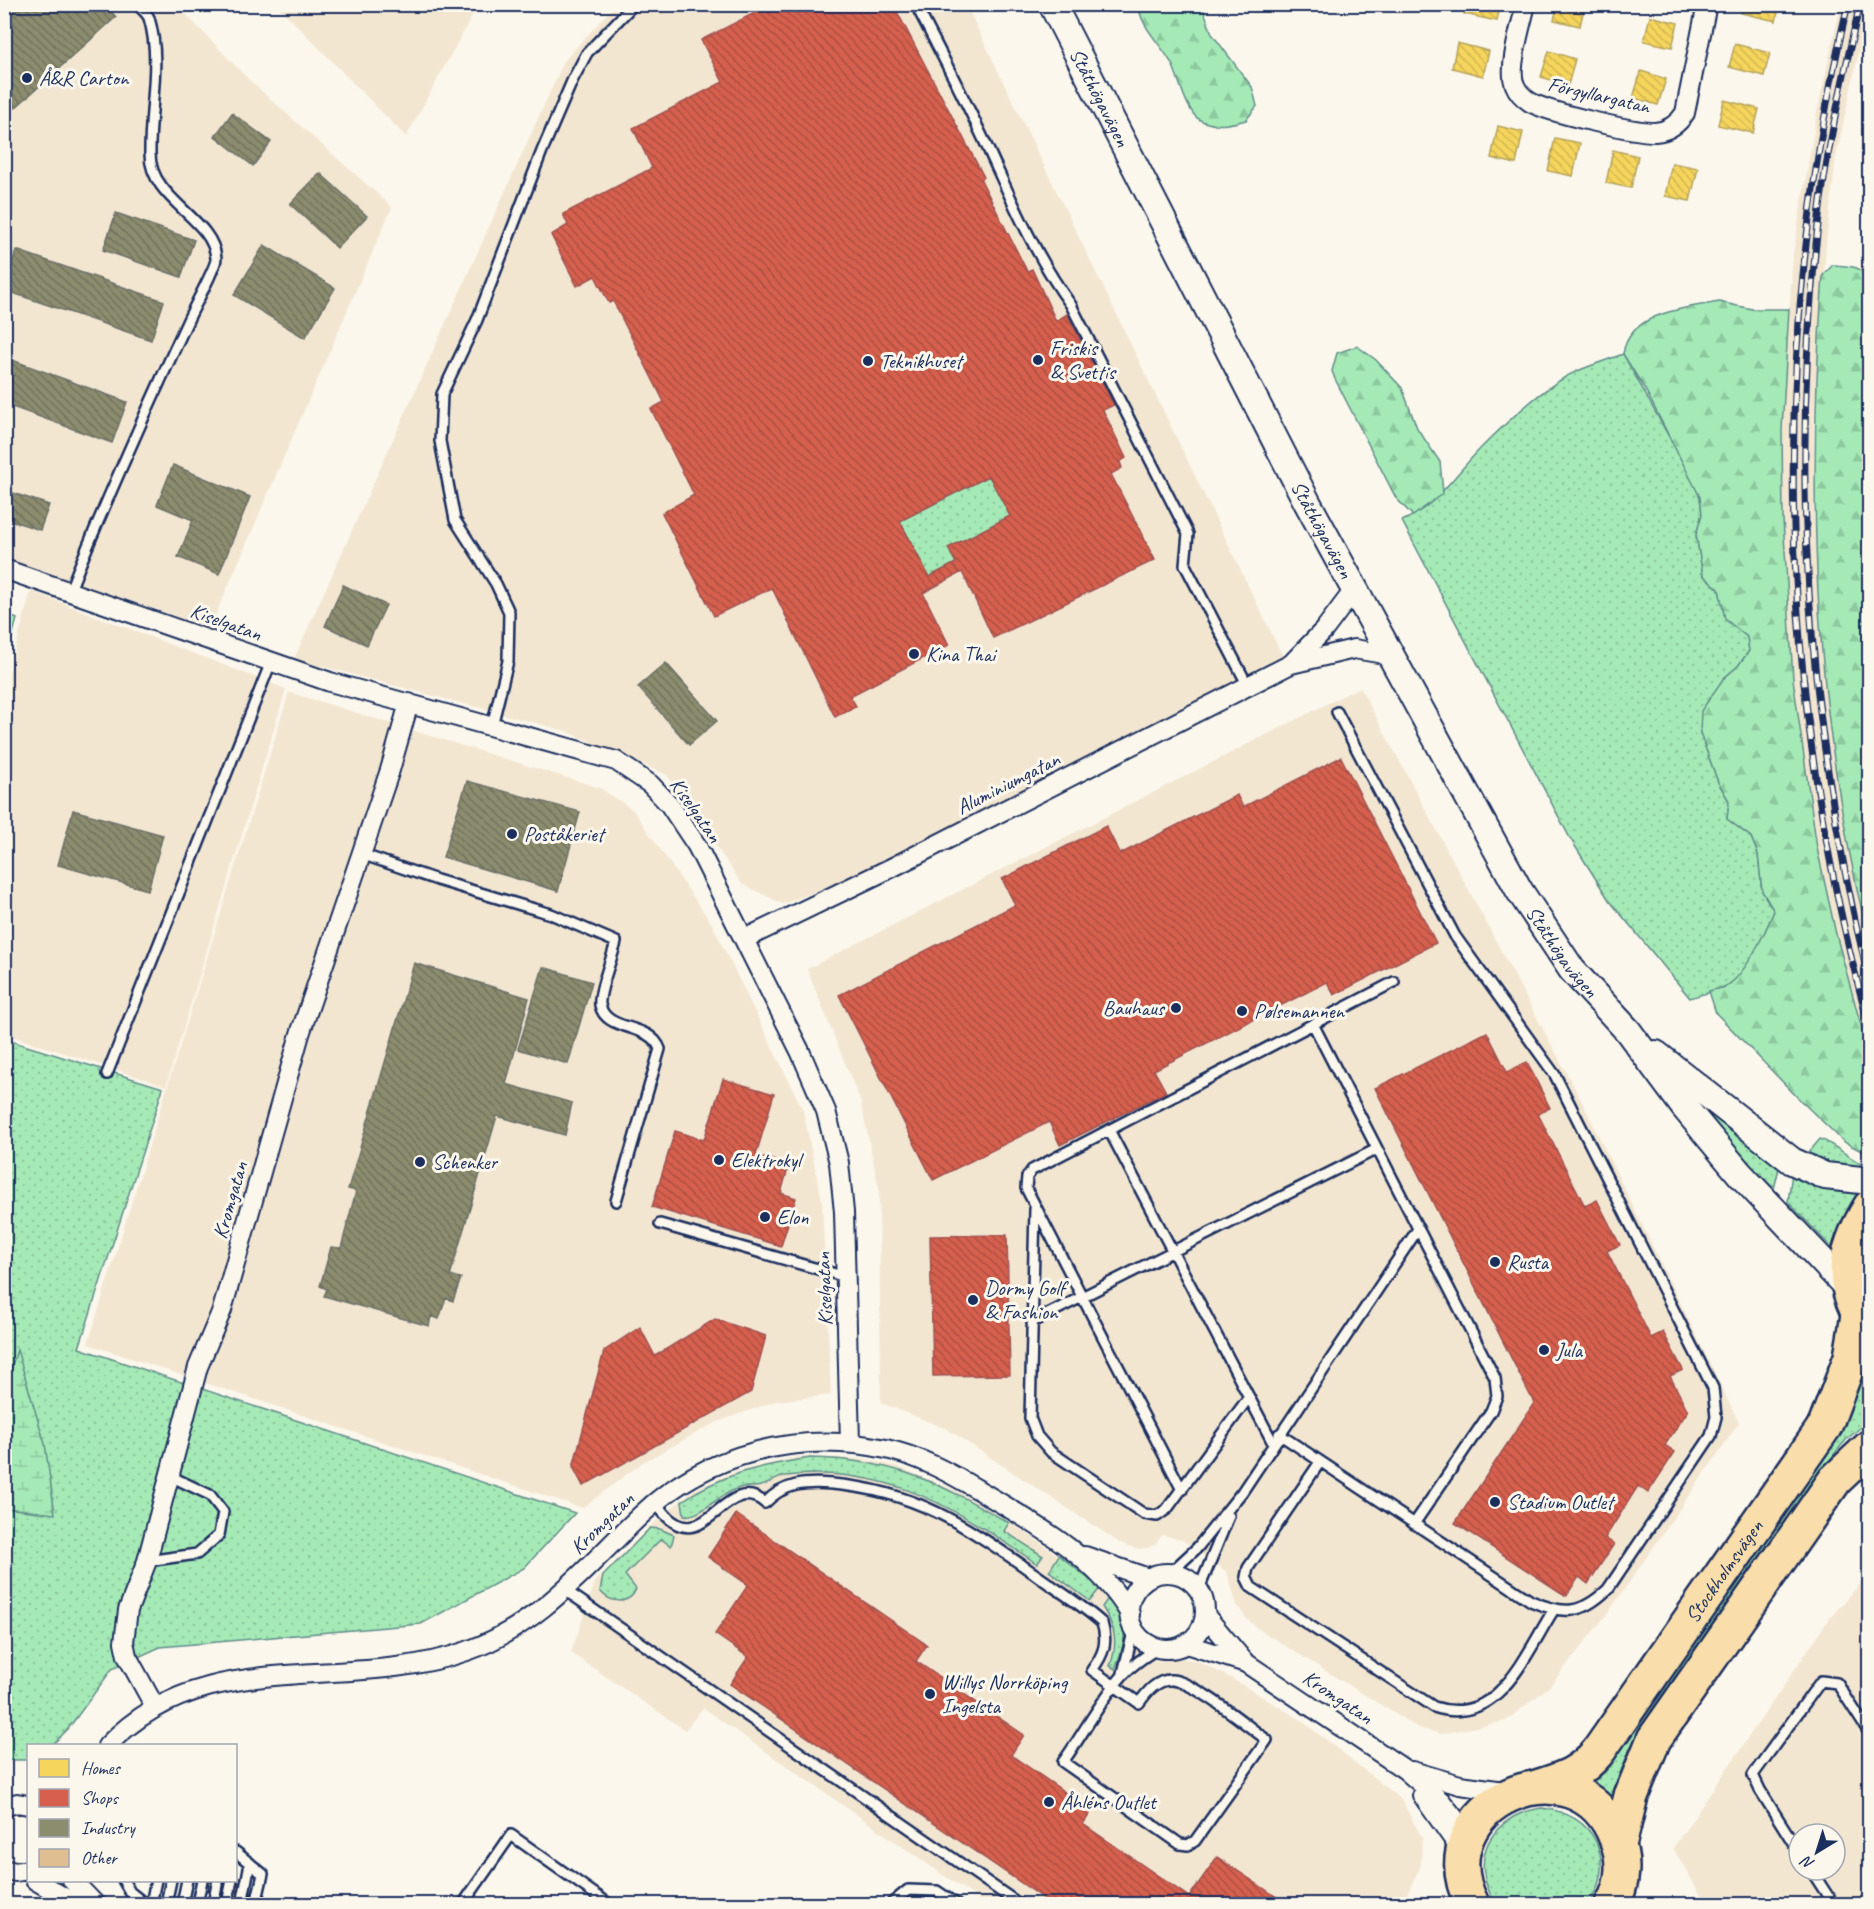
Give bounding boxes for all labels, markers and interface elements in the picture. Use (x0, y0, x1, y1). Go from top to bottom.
street label: Ståthögavägen (1064, 44, 1136, 152)
place label: Å&R Carton (39, 65, 130, 91)
marker: Å&R Carton (20, 71, 34, 85)
street label: Förgyllargatan (1545, 71, 1654, 120)
place label: Friskis & Svettis (1050, 335, 1117, 385)
place label: Teknikhuset (880, 348, 965, 374)
marker: Friskis & Svettis (1031, 353, 1045, 367)
marker: Teknikhuset (861, 354, 875, 368)
street label: Ståthögavägen (1285, 476, 1359, 583)
street label: Kiselgatan (187, 597, 266, 647)
place label: Kina Thai (926, 641, 998, 667)
marker: Kina Thai (907, 647, 921, 661)
street label: Aluminiumgatan (952, 746, 1064, 820)
street label: Kiselgatan (664, 772, 728, 848)
place label: Poståkeriet (524, 821, 607, 847)
marker: Poståkeriet (505, 827, 519, 841)
street label: Ståthögavägen (1520, 901, 1604, 1004)
place label: Bauhaus (1103, 995, 1166, 1021)
place label: Pølsemannen (1254, 998, 1346, 1024)
marker: Bauhaus (1169, 1001, 1183, 1015)
marker: Pølsemannen (1235, 1004, 1249, 1018)
place label: Elektrokyl (731, 1147, 804, 1173)
place label: Schenker (432, 1149, 499, 1175)
marker: Elektrokyl (712, 1153, 726, 1167)
marker: Schenker (413, 1155, 427, 1169)
street label: Kromgatan (207, 1158, 254, 1242)
place label: Elon (777, 1204, 809, 1230)
marker: Elon (758, 1210, 772, 1224)
place label: Rusta (1507, 1249, 1550, 1275)
street label: Kiselgatan (810, 1251, 838, 1326)
marker: Rusta (1488, 1255, 1502, 1269)
place label: Dormy Golf & Fashion (985, 1275, 1069, 1325)
marker: Dormy Golf & Fashion (966, 1293, 980, 1307)
place label: Jula (1555, 1337, 1584, 1363)
marker: Jula (1537, 1343, 1551, 1357)
street label: Kromgatan (564, 1486, 640, 1560)
place label: Stadium Outlet (1507, 1489, 1616, 1515)
marker: Stadium Outlet (1488, 1495, 1502, 1509)
street label: Stockholmsvägen (1679, 1514, 1769, 1628)
street label: Kromgatan (1298, 1664, 1379, 1730)
place label: Willys Norrköping Ingelsta (942, 1669, 1069, 1719)
marker: Willys Norrköping Ingelsta (923, 1687, 937, 1701)
legend (27, 1744, 237, 1882)
text: Homes (81, 1757, 121, 1779)
text: Shops (81, 1787, 120, 1809)
place label: Åhléns Outlet (1061, 1789, 1158, 1815)
marker: Åhléns Outlet (1042, 1795, 1056, 1809)
text: Industry (81, 1817, 136, 1839)
north arrow (1787, 1822, 1847, 1882)
text: Other (81, 1847, 118, 1869)
text: N (1796, 1850, 1818, 1874)

